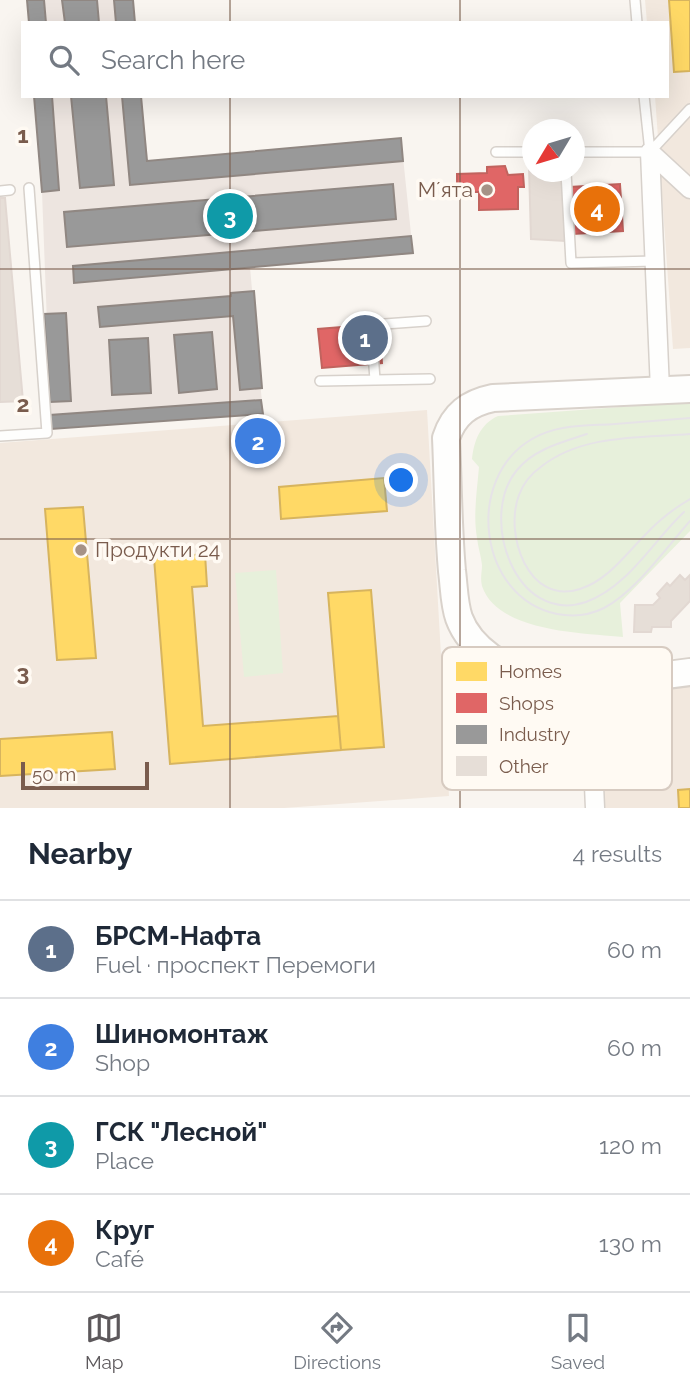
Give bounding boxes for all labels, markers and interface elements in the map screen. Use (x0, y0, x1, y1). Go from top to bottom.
search box (21, 21, 669, 98)
icon: search (45, 41, 83, 79)
text: Search here (101, 45, 245, 75)
north arrow (522, 119, 585, 182)
text: 1 (17, 121, 29, 148)
place label: Мʼята (418, 177, 473, 202)
marker: Мʼята (479, 182, 495, 198)
pin: 4 (574, 183, 620, 235)
pin: 3 (207, 190, 253, 242)
pin: 1 (342, 312, 388, 364)
text: 2 (17, 390, 29, 417)
pin: 2 (235, 415, 281, 467)
your location (384, 463, 418, 497)
place label: Продукти 24 (95, 537, 220, 562)
marker: Продукти 24 (73, 542, 89, 558)
legend (442, 647, 672, 790)
text: 3 (17, 659, 29, 686)
text: Homes (499, 660, 562, 682)
text: Shops (499, 692, 554, 714)
text: Industry (499, 723, 570, 745)
text: Other (499, 755, 549, 777)
scale bar (21, 759, 149, 791)
text: 50 m (32, 763, 76, 785)
text: Nearby (28, 836, 132, 871)
text: 4 results (573, 840, 662, 867)
text: БРСМ-Hафта (95, 921, 261, 951)
text: 1 (45, 936, 57, 963)
text: 60 m (607, 936, 662, 963)
text: Fuel · проспект Перемоги (95, 951, 376, 978)
text: Шиномонтаж (95, 1019, 269, 1049)
text: 2 (45, 1034, 57, 1061)
text: 60 m (607, 1034, 662, 1061)
text: Shop (95, 1049, 150, 1076)
text: ГСК "Лесной" (95, 1117, 267, 1147)
text: 3 (45, 1132, 57, 1159)
text: 120 m (599, 1132, 662, 1159)
text: Place (95, 1147, 154, 1174)
text: Круг (95, 1215, 154, 1245)
text: 4 (44, 1230, 58, 1257)
text: 130 m (599, 1230, 662, 1257)
text: Café (95, 1245, 144, 1272)
tab: Map (85, 1309, 124, 1373)
tab: Directions (293, 1309, 381, 1373)
tab: Saved (551, 1309, 605, 1373)

